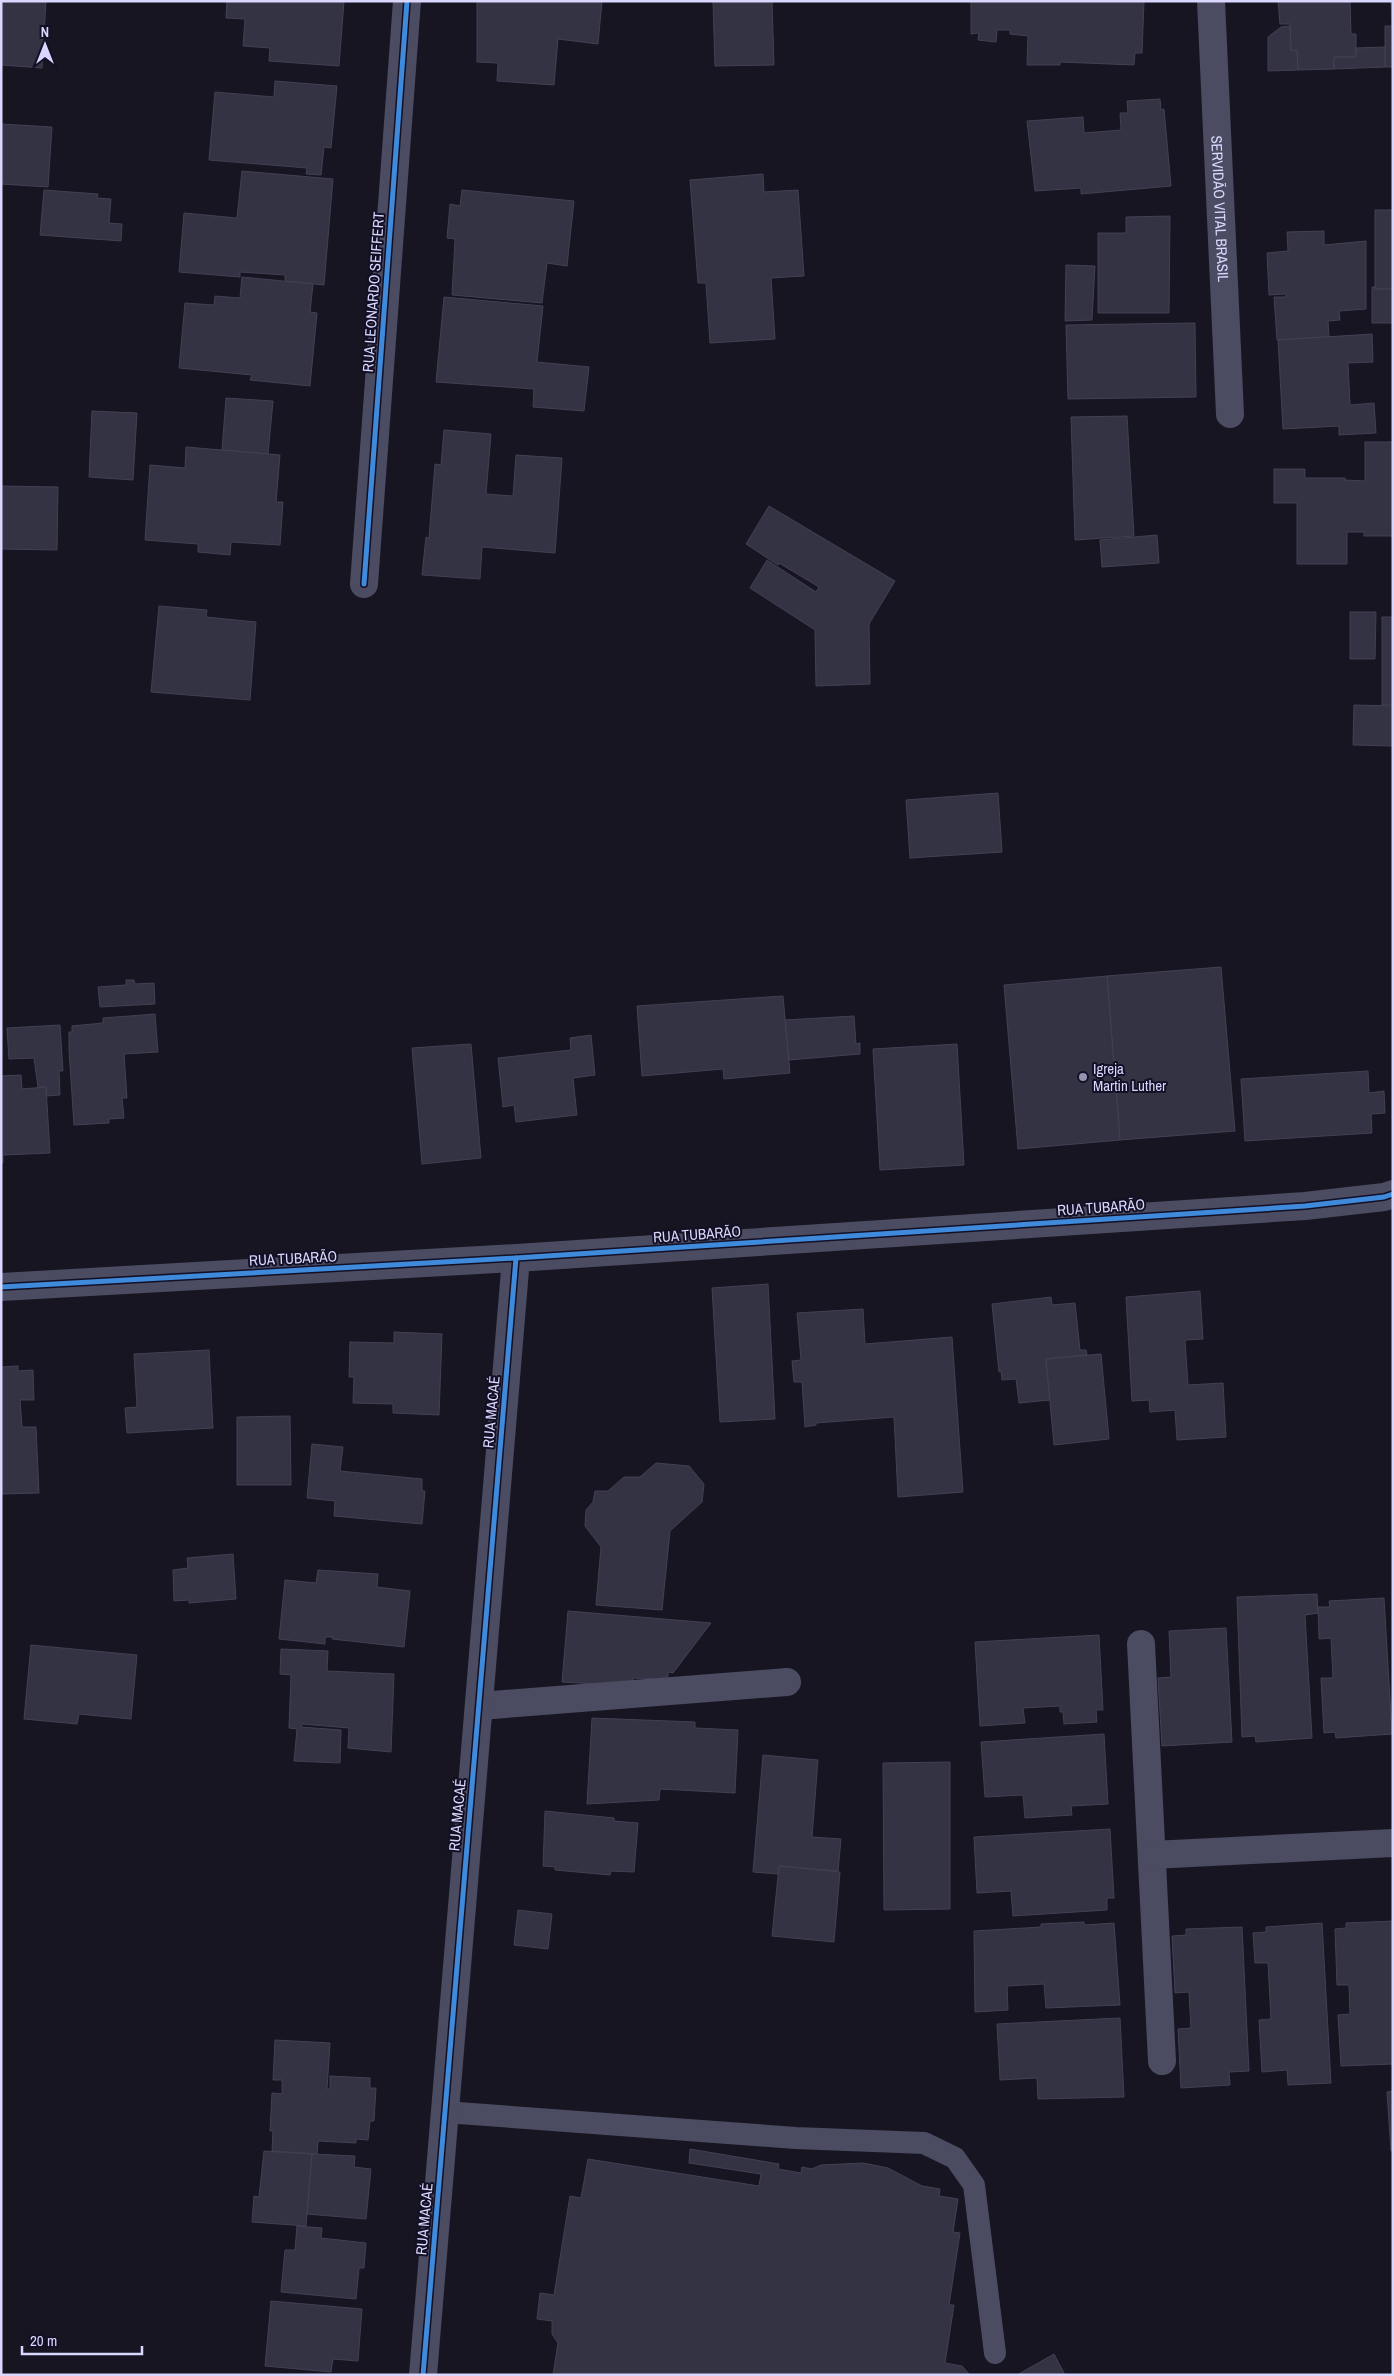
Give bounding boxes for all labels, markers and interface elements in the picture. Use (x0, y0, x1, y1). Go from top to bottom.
north arrow (20, 20, 70, 70)
text: N (41, 23, 49, 41)
street label: SERVIDÃO VITAL BRASIL (1207, 135, 1234, 283)
street label: RUA LEONARDO SEIFFERT (357, 211, 389, 373)
place label: Igreja Martin Luther (1093, 1058, 1166, 1096)
marker: Igreja Martin Luther (1077, 1071, 1089, 1083)
street label: RUA TUBARÃO (1056, 1193, 1146, 1221)
street label: RUA TUBARÃO (652, 1220, 742, 1248)
street label: RUA TUBARÃO (249, 1245, 337, 1271)
street label: RUA MACAÉ (477, 1375, 505, 1449)
street label: RUA MACAÉ (443, 1778, 471, 1852)
street label: RUA MACAÉ (410, 2182, 438, 2256)
scale bar (22, 2324, 142, 2356)
text: 20 m (30, 2330, 57, 2351)

